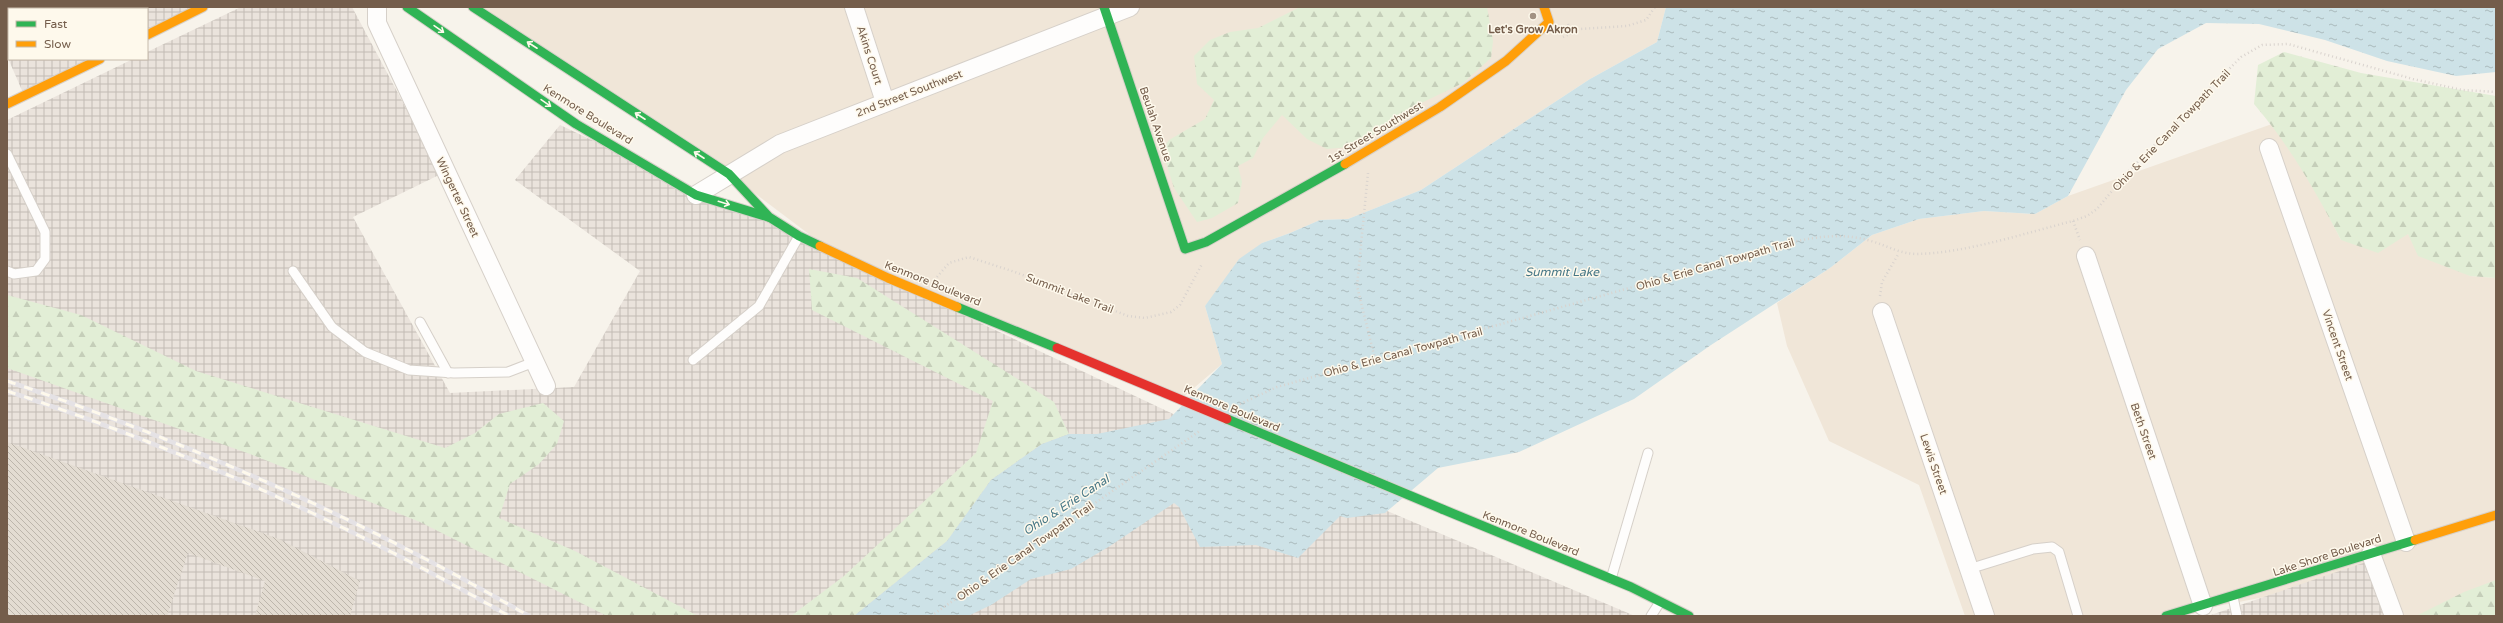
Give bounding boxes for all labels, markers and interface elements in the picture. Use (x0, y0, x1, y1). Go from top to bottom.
legend (8, 8, 148, 60)
marker: Let's Grow Akron (1528, 11, 1538, 21)
text: Fast (44, 17, 68, 31)
place label: Let's Grow Akron (1488, 23, 1578, 36)
street label: Akins Court (854, 24, 885, 86)
one-way arrow (433, 25, 444, 33)
text: Slow (44, 37, 71, 51)
one-way arrow (526, 41, 537, 49)
street label: 2nd Street Southwest (854, 67, 964, 120)
street label: Ohio & Erie Canal Towpath Trail (2110, 67, 2233, 194)
street label: Kenmore Boulevard (541, 82, 635, 147)
street label: Beulah Avenue (1137, 85, 1174, 163)
one-way arrow (540, 99, 551, 107)
street label: 1st Street Southwest (1325, 99, 1425, 166)
one-way arrow (634, 112, 646, 120)
one-way arrow (693, 150, 705, 158)
street label: Wingerter Street (433, 155, 482, 239)
one-way arrow (717, 200, 730, 207)
street label: Ohio & Erie Canal Towpath Trail (1635, 236, 1796, 293)
street label: Kenmore Boulevard (883, 258, 983, 309)
water label: Summit Lake (1525, 265, 1600, 279)
street label: Summit Lake Trail (1024, 271, 1115, 316)
street label: Vincent Street (2319, 308, 2356, 382)
street label: Ohio & Erie Canal Towpath Trail (1322, 325, 1484, 380)
street label: Kenmore Boulevard (1182, 382, 1282, 435)
street label: Beth Street (2128, 401, 2159, 461)
street label: Lewis Street (1917, 432, 1950, 496)
water label: Ohio & Erie Canal (1020, 471, 1113, 538)
street label: Ohio & Erie Canal Towpath Trail (954, 499, 1096, 604)
street label: Kenmore Boulevard (1481, 508, 1581, 559)
street label: Lake Shore Boulevard (2271, 532, 2383, 579)

